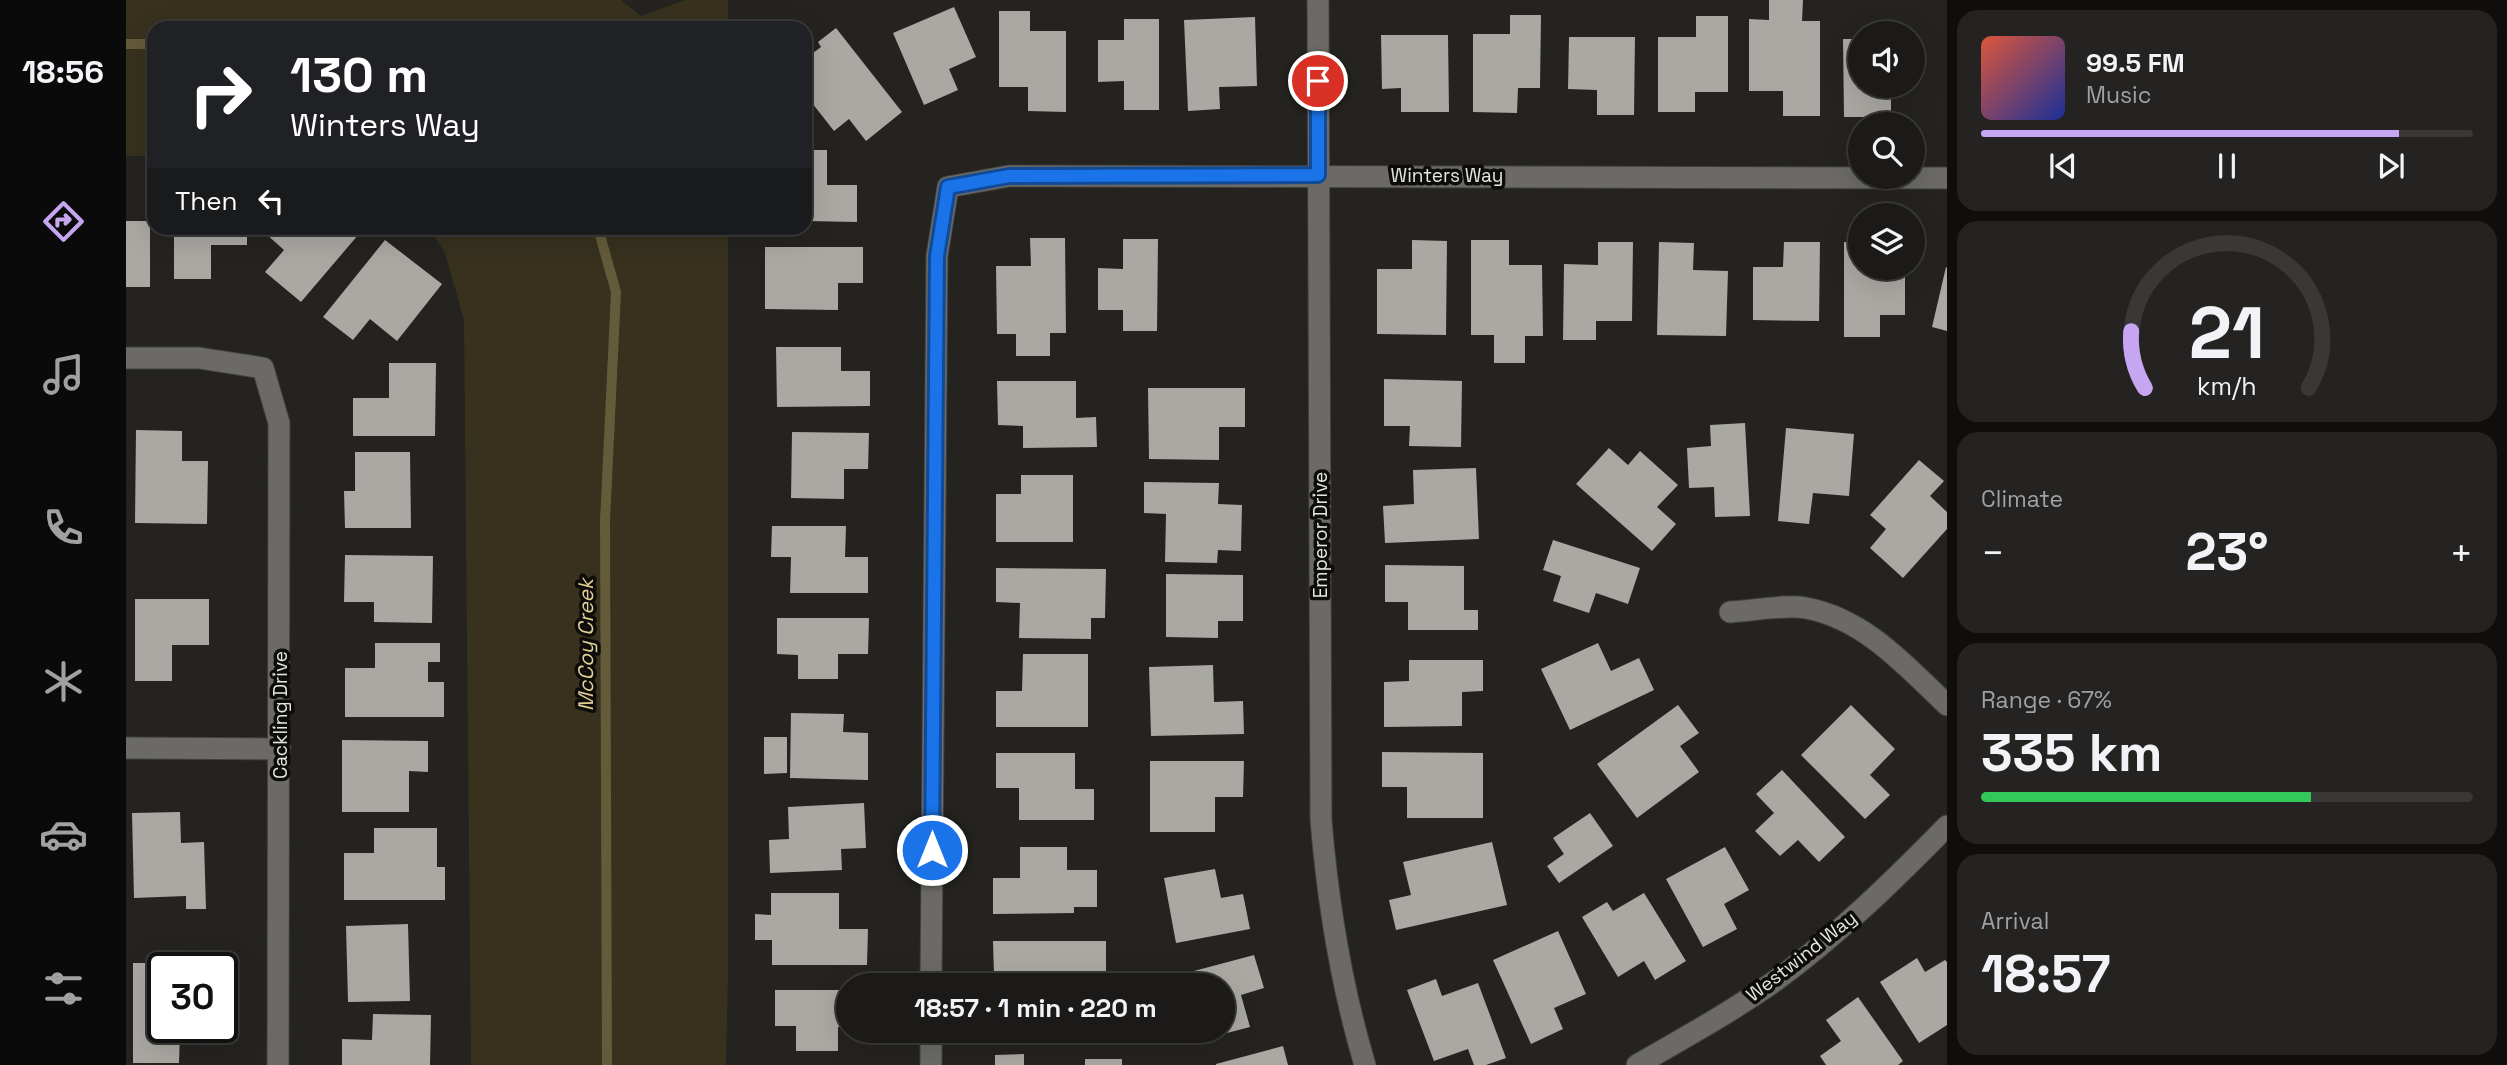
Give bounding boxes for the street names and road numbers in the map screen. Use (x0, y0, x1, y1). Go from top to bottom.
street label: Winters Way (1391, 163, 1503, 188)
street label: Emperor Drive (1308, 472, 1333, 598)
street label: Cackling Drive (268, 651, 293, 779)
street label: Westwind Way (1741, 905, 1862, 1007)

